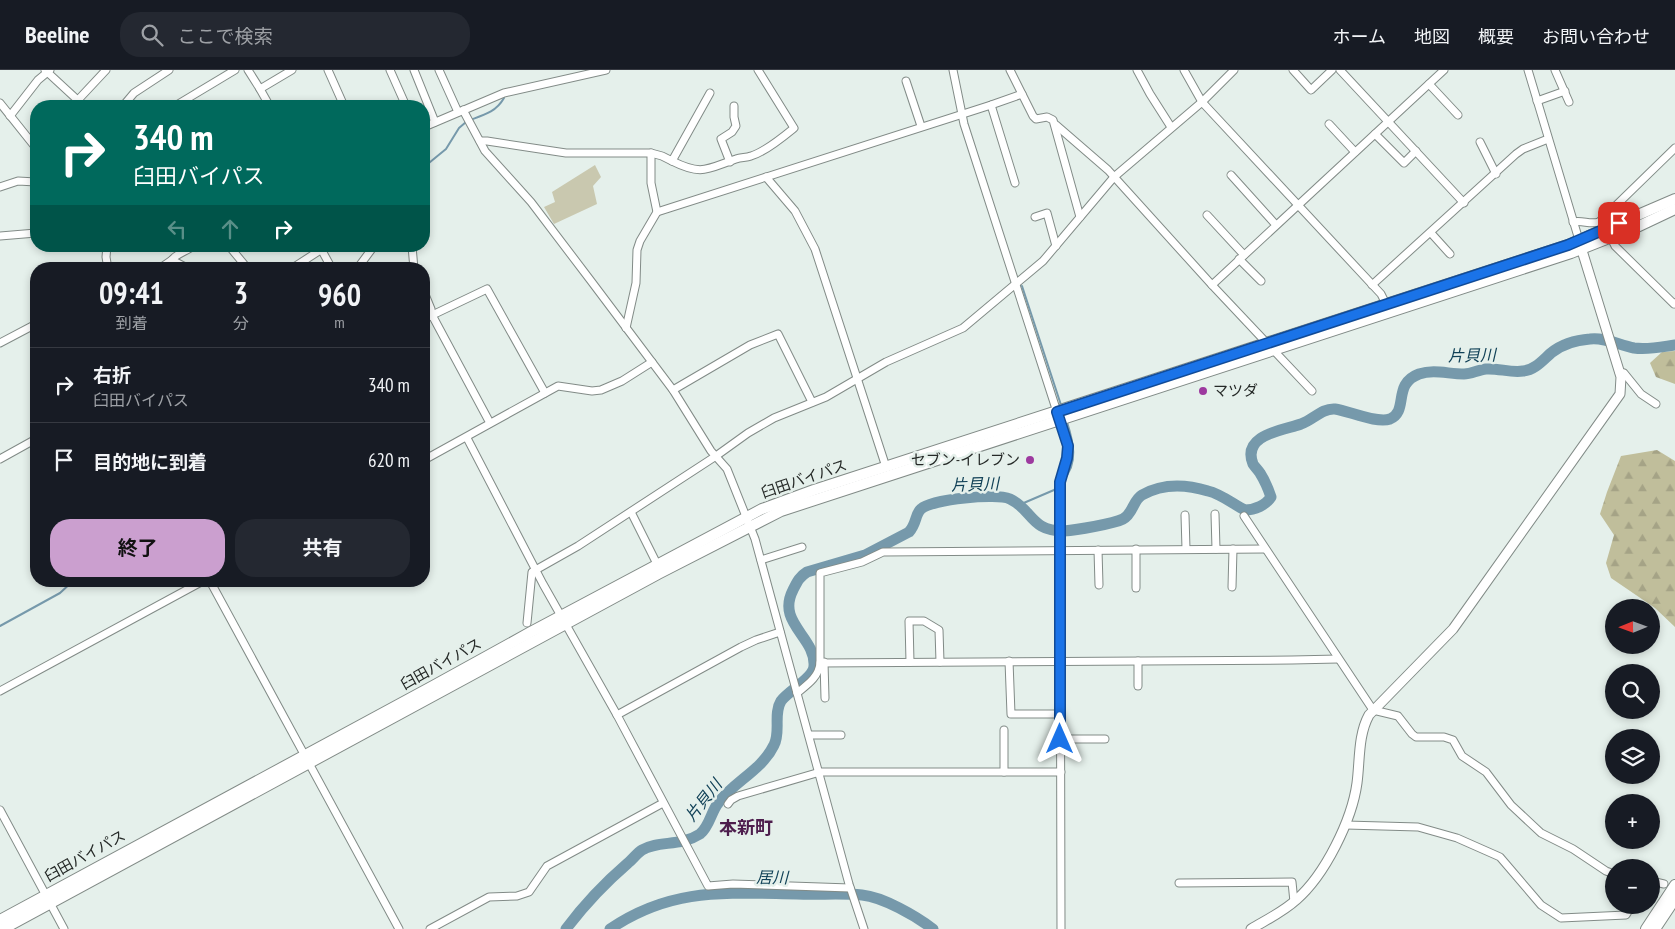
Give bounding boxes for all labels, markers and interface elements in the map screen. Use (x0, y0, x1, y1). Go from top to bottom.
search box (120, 12, 470, 57)
text: Beeline (25, 19, 90, 50)
icon: search (138, 21, 166, 49)
text: ここで検索 (178, 24, 273, 48)
text: ホーム (1333, 25, 1386, 48)
text: 地図 (1414, 25, 1450, 48)
text: 概要 (1478, 25, 1514, 48)
text: お問い合わせ (1542, 25, 1650, 48)
text: 340 m (133, 114, 214, 160)
icon: right (50, 120, 115, 185)
text: 臼田バイパス (133, 162, 265, 190)
pin (1598, 202, 1640, 244)
icon: arrive (1605, 209, 1633, 237)
icon: left (163, 215, 191, 243)
icon: ahead (216, 215, 244, 243)
icon: right (269, 215, 297, 243)
text: 09:41 (99, 273, 164, 312)
text: 3 (234, 273, 248, 312)
text: 960 (318, 275, 361, 314)
text: m (334, 312, 345, 332)
text: 到着 (115, 313, 147, 333)
text: 分 (233, 313, 249, 333)
water label: 片貝川 (1448, 345, 1498, 365)
text: 右折 (93, 363, 131, 387)
icon: right (50, 371, 78, 399)
text: 340 m (368, 373, 410, 397)
place label: マツダ (1213, 381, 1258, 400)
marker: マツダ (1197, 385, 1209, 397)
text: 臼田バイパス (93, 390, 189, 410)
icon: arrive (50, 446, 78, 474)
text: 620 m (368, 448, 410, 472)
text: 目的地に到着 (93, 450, 207, 474)
place label: セブン-イレブン (911, 450, 1020, 469)
marker: セブン-イレブン (1024, 454, 1036, 466)
street label: 臼田バイパス (758, 455, 849, 502)
water label: 片貝川 (951, 473, 1001, 495)
button: 終了 (50, 519, 225, 577)
button: 共有 (235, 519, 410, 577)
north arrow (1605, 599, 1660, 654)
map controls (1605, 599, 1660, 914)
street label: 臼田バイパス (397, 634, 485, 694)
button: search (1605, 664, 1660, 719)
position arrow (1033, 712, 1085, 764)
button: layers (1605, 729, 1660, 784)
water label: 片貝川 (680, 773, 727, 825)
button: + (1605, 794, 1660, 849)
district label: 本新町 (719, 816, 773, 839)
street label: 臼田バイパス (41, 826, 129, 886)
button: − (1605, 859, 1660, 914)
water label: 居川 (756, 867, 790, 887)

